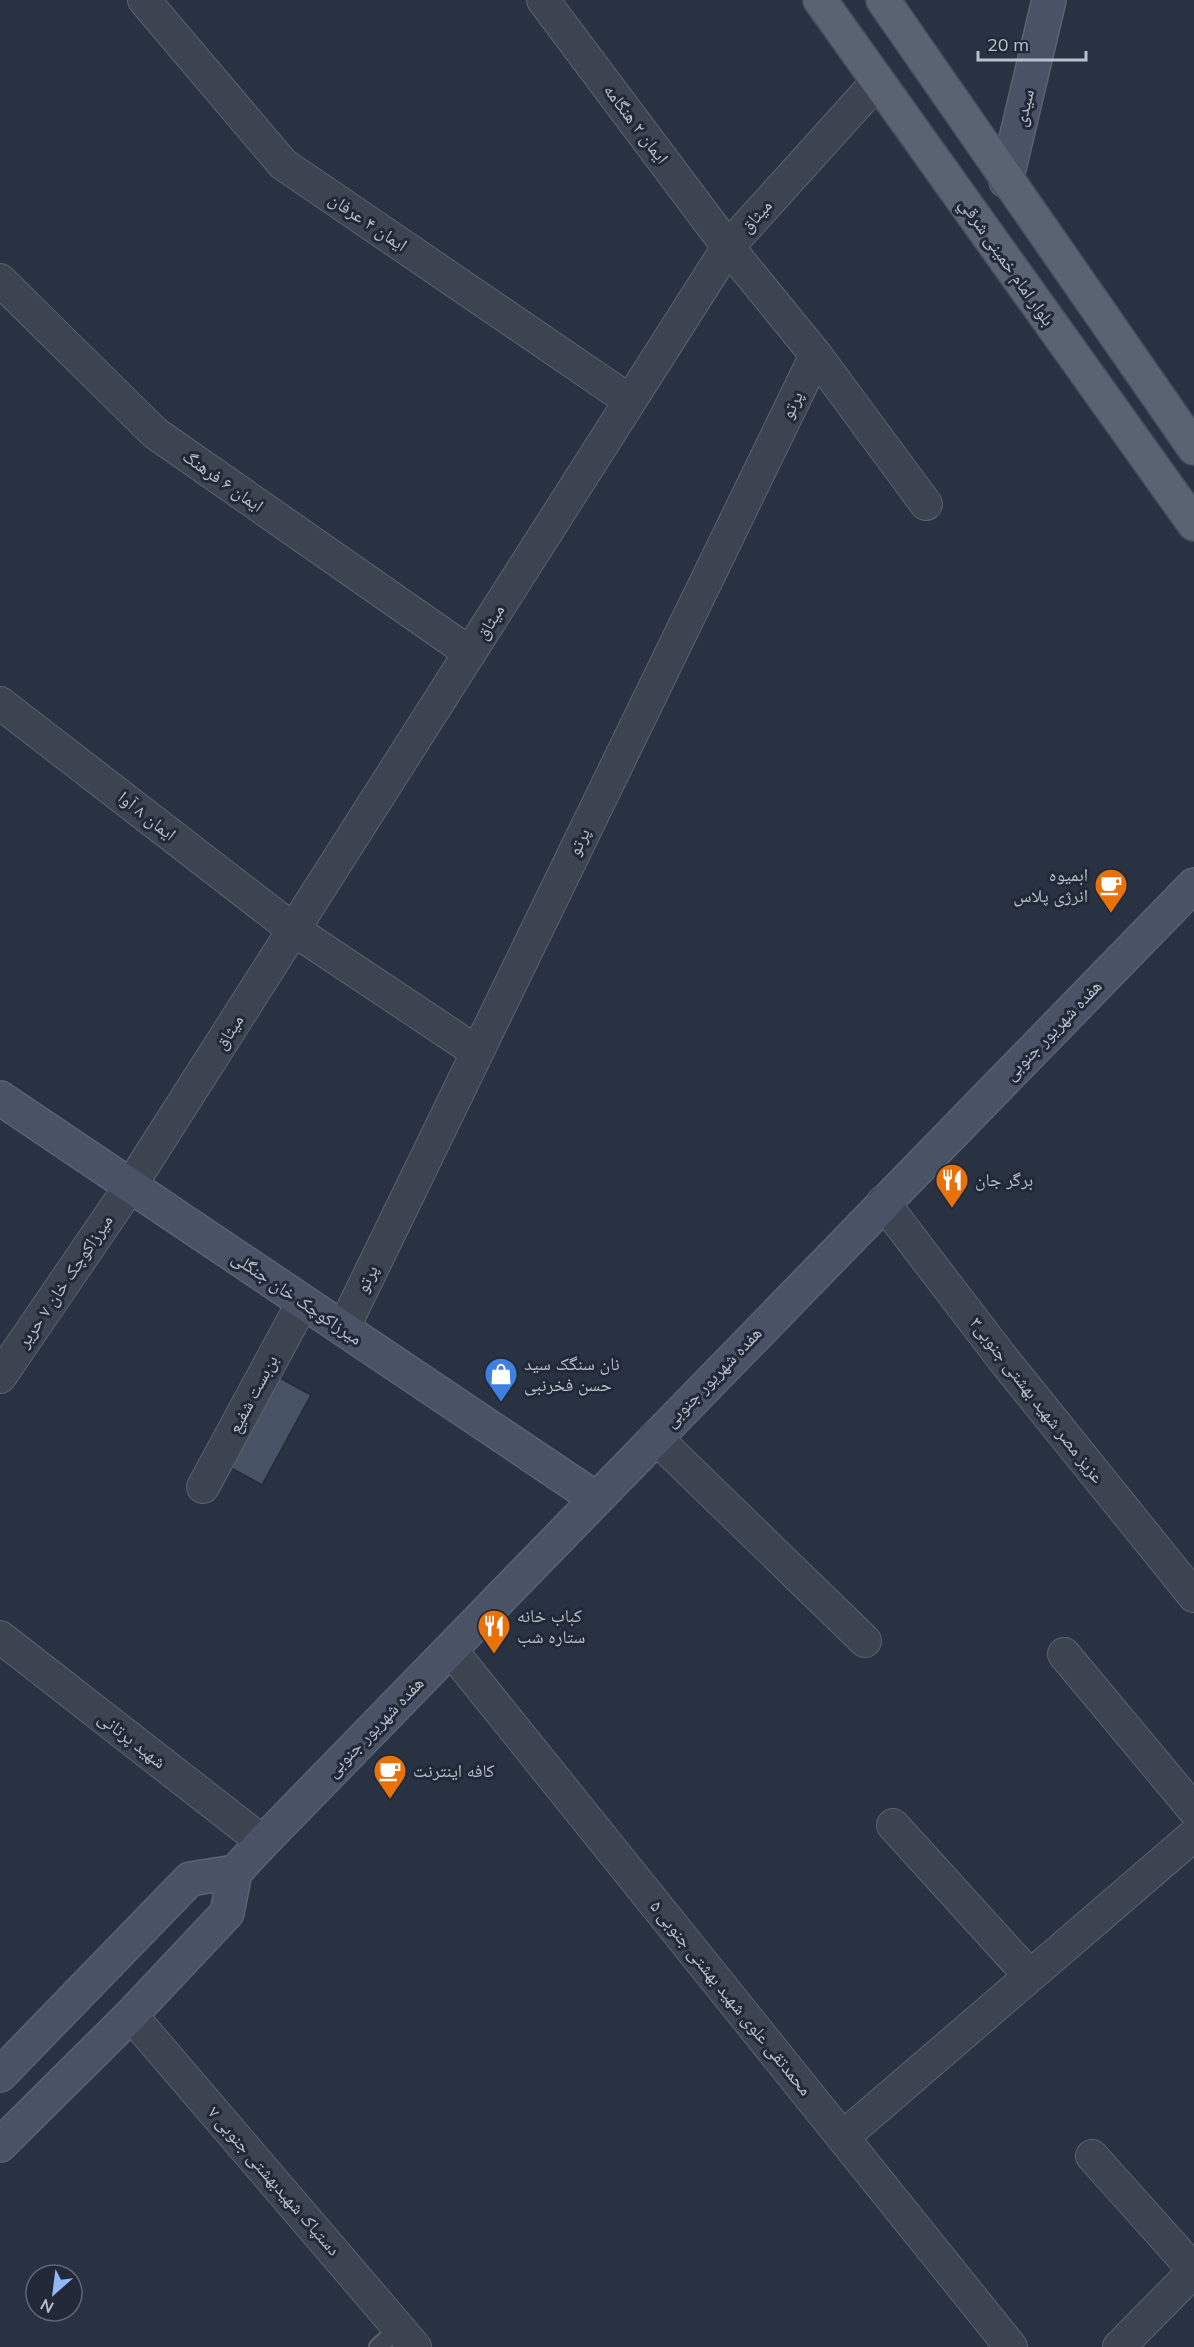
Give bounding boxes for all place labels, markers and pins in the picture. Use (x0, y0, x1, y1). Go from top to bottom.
place label: ابمیوه انرژی پلاس (1013, 863, 1088, 907)
cafe icon: ابمیوه انرژی پلاس (1093, 867, 1129, 914)
restaurant icon: برگر جان (934, 1162, 970, 1209)
place label: برگر جان (975, 1168, 1033, 1191)
place label: نان سنگک سید حسن فخرنبی (524, 1352, 620, 1396)
shop icon: نان سنگک سید حسن فخرنبی (483, 1356, 519, 1403)
place label: کباب خانه ستاره شب (517, 1604, 585, 1648)
restaurant icon: کباب خانه ستاره شب (476, 1608, 512, 1655)
cafe icon: کافه اینترنت (372, 1753, 408, 1800)
place label: کافه اینترنت (413, 1759, 495, 1782)

